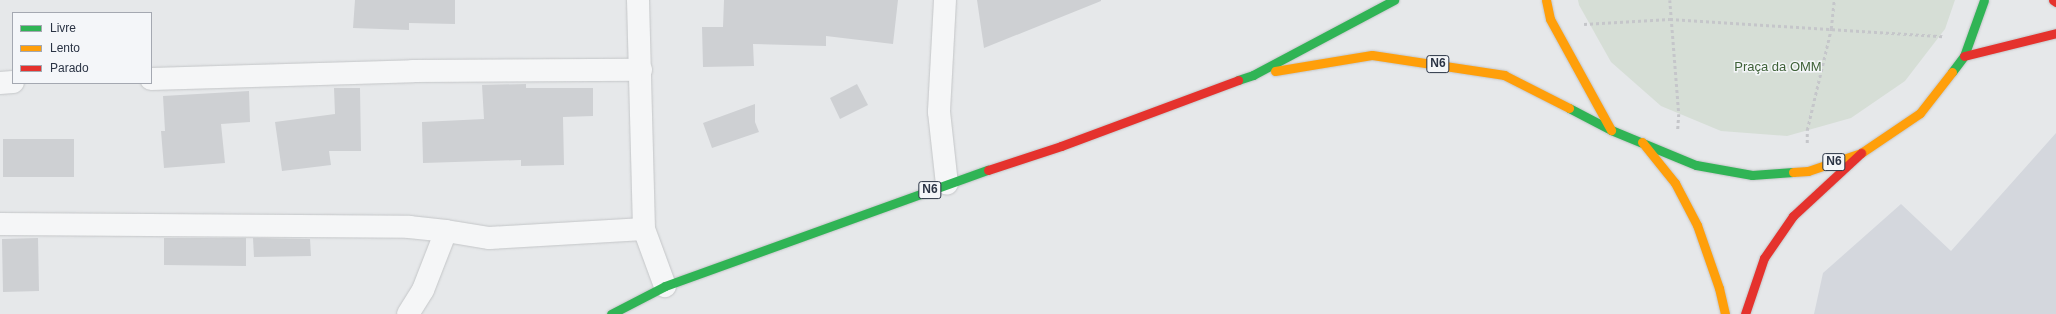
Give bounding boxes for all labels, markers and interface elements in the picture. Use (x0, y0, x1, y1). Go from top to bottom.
legend (12, 12, 152, 84)
text: Livre (50, 21, 76, 35)
text: Lento (50, 41, 80, 55)
road number: N6 (1426, 54, 1450, 74)
park label: Praça da OMM (1734, 59, 1822, 75)
text: Parado (50, 61, 89, 75)
road number: N6 (1822, 152, 1846, 172)
road number: N6 (918, 180, 942, 200)

